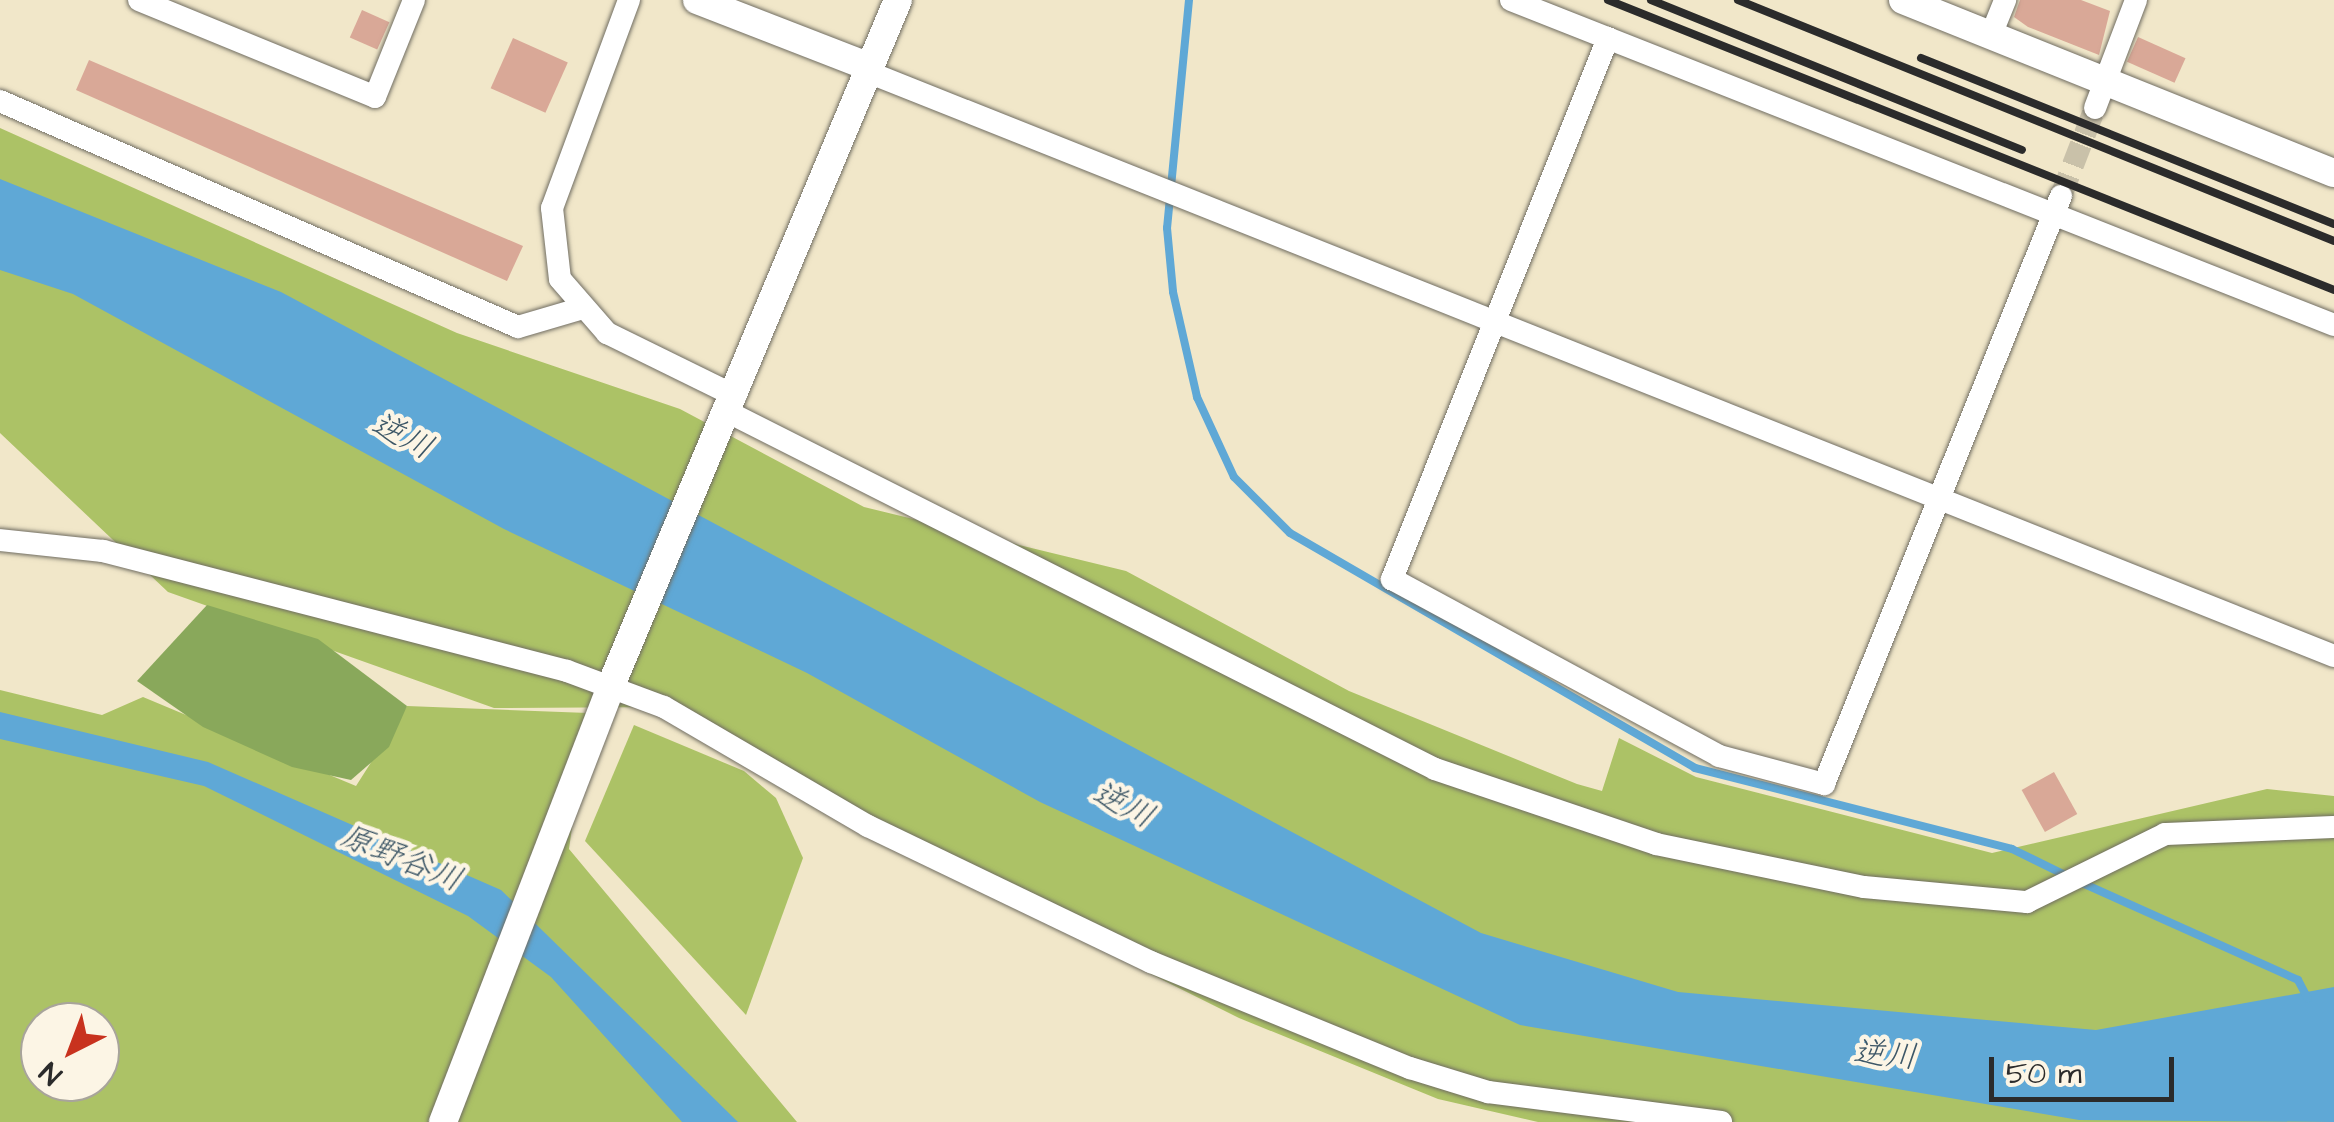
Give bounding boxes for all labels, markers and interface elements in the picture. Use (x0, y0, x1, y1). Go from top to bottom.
water label: 逆川 (365, 405, 439, 469)
water label: 逆川 (1086, 774, 1160, 838)
water label: 原野谷川 (334, 817, 468, 901)
north arrow (20, 1002, 120, 1102)
water label: 逆川 (1851, 1034, 1919, 1078)
scale bar (1994, 1037, 2179, 1099)
text: N (31, 1053, 71, 1094)
text: 50 m (2006, 1053, 2082, 1095)

